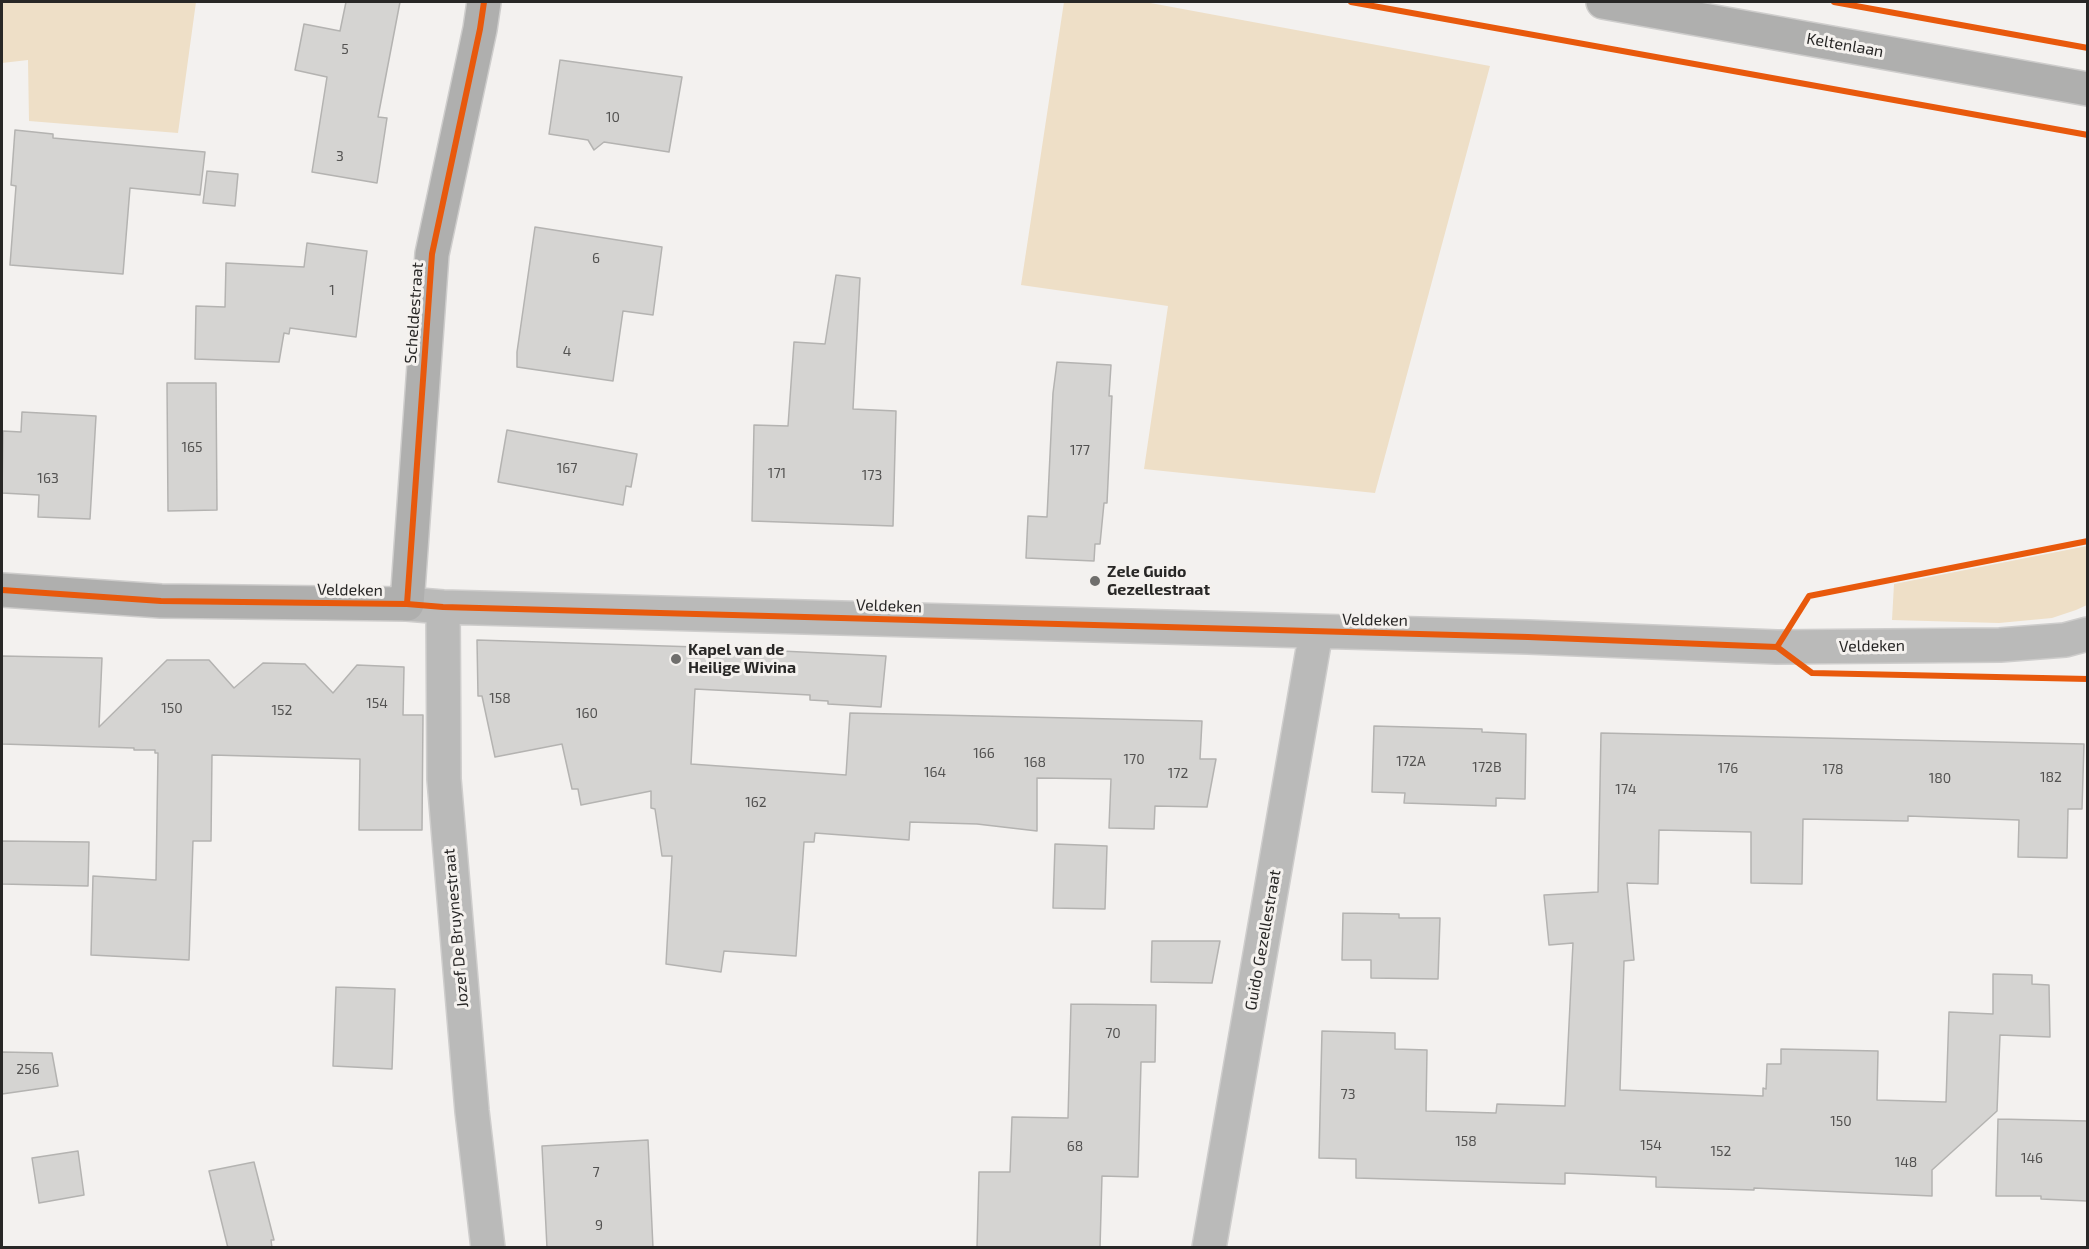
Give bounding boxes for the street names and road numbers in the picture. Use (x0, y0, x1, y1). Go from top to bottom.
street label: Keltenlaan (1805, 29, 1885, 61)
street label: Scheldestraat (401, 262, 427, 364)
street label: Veldeken (317, 580, 383, 600)
street label: Veldeken (856, 595, 922, 617)
street label: Veldeken (1342, 610, 1408, 630)
street label: Veldeken (1839, 636, 1905, 656)
street label: Jozef De Bruynestraat (439, 848, 473, 1008)
street label: Guido Gezellestraat (1241, 868, 1285, 1012)

